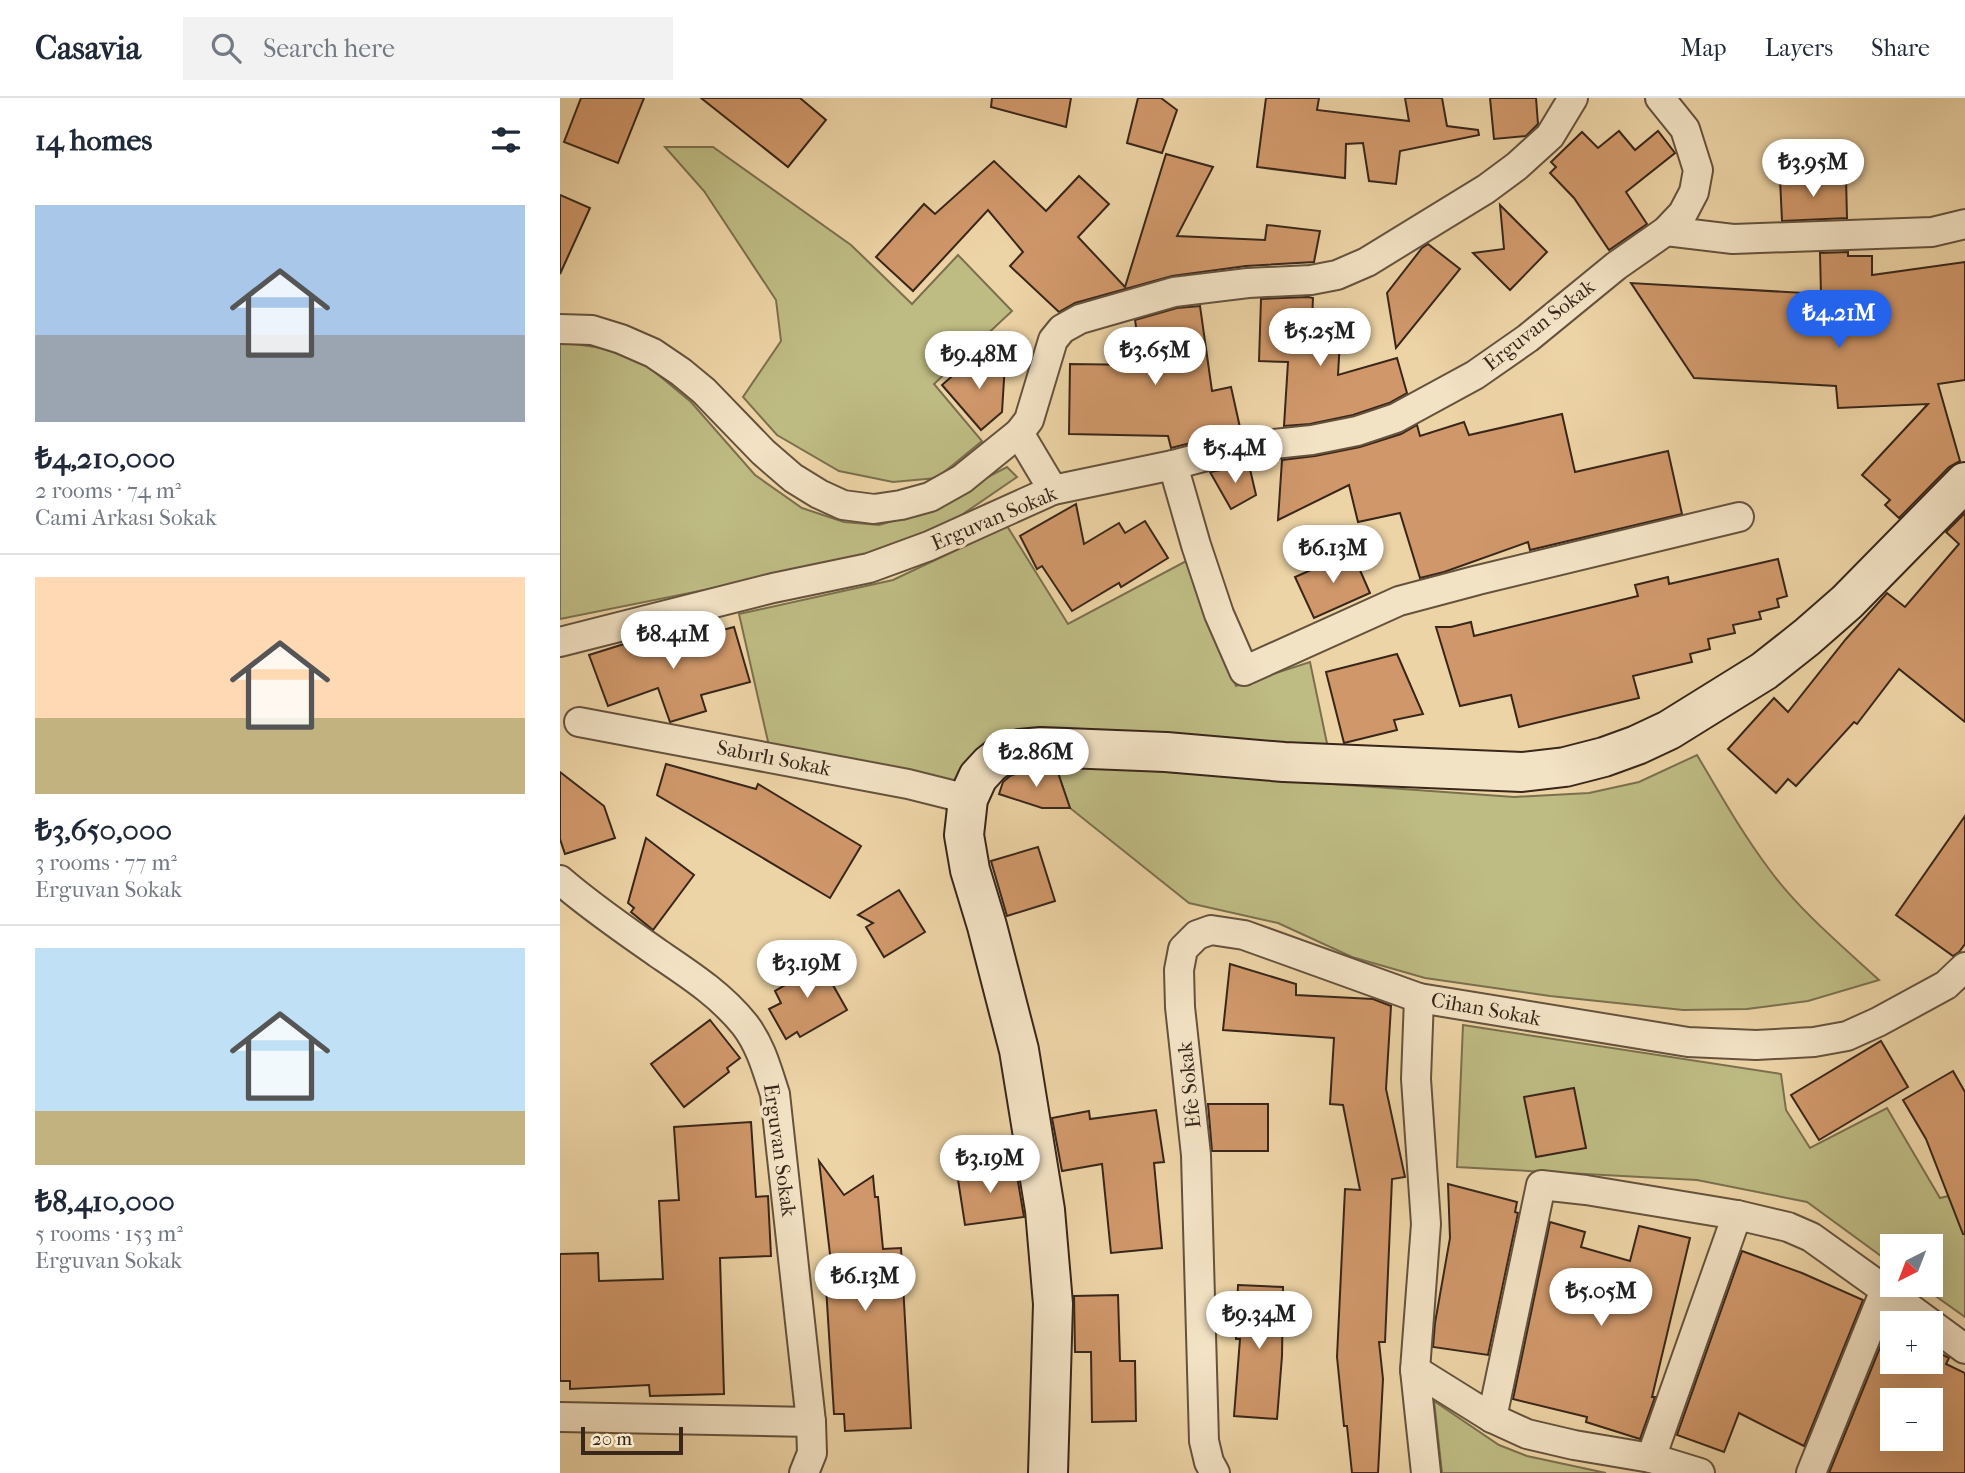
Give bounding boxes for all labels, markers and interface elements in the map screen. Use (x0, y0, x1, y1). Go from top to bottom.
search box (183, 17, 673, 80)
text: Casavia (35, 29, 141, 68)
icon: search (207, 29, 245, 67)
text: Search here (263, 33, 395, 64)
text: Map (1681, 34, 1727, 62)
text: Layers (1765, 34, 1833, 62)
text: Share (1871, 34, 1930, 62)
icon: filters (487, 121, 525, 159)
text: 14 homes (35, 123, 152, 158)
pin: ₺3.95M (1756, 140, 1870, 199)
text: ₺3.95M (1778, 148, 1848, 175)
icon: home (217, 250, 343, 376)
street label: Erguvan Sokak (1479, 274, 1599, 376)
pin: ₺4.21M (1782, 290, 1896, 350)
text: ₺4.21M (1803, 299, 1875, 326)
pin: ₺5.25M (1263, 308, 1377, 368)
text: ₺5.25M (1285, 317, 1355, 344)
pin: ₺3.65M (1098, 328, 1212, 387)
pin: ₺9.48M (922, 331, 1036, 391)
text: ₺3.65M (1120, 336, 1190, 363)
text: ₺9.48M (941, 340, 1017, 367)
pin: ₺5.4M (1186, 426, 1284, 485)
text: ₺5.4M (1204, 434, 1266, 461)
text: ₺4,210,000 (35, 441, 175, 476)
text: 2 rooms · 74 m² (35, 477, 181, 504)
street label: Erguvan Sokak (927, 481, 1061, 555)
text: Cami Arkası Sokak (35, 504, 217, 531)
pin: ₺6.13M (1276, 526, 1390, 585)
text: ₺6.13M (1299, 534, 1367, 561)
pin: ₺8.41M (616, 612, 730, 671)
text: ₺8.41M (637, 620, 709, 647)
icon: home (217, 622, 343, 748)
pin: ₺2.86M (979, 730, 1093, 789)
street label: Sabırlı Sokak (715, 735, 833, 781)
text: ₺2.86M (999, 738, 1073, 765)
text: ₺3,650,000 (35, 813, 172, 848)
text: 3 rooms · 77 m² (35, 849, 177, 876)
text: Erguvan Sokak (35, 876, 182, 903)
pin: ₺3.19M (750, 940, 864, 1000)
text: ₺3.19M (773, 949, 841, 976)
street label: Cihan Sokak (1429, 988, 1543, 1030)
icon: home (217, 993, 343, 1119)
street label: Efe Sokak (1173, 1040, 1205, 1130)
street label: Erguvan Sokak (759, 1082, 801, 1218)
pin: ₺3.19M (933, 1136, 1047, 1195)
text: ₺3.19M (956, 1144, 1024, 1171)
text: ₺8,410,000 (35, 1184, 175, 1219)
text: 5 rooms · 153 m² (35, 1220, 183, 1247)
north arrow (1880, 1234, 1942, 1297)
map controls (1880, 1234, 1943, 1451)
text: Erguvan Sokak (35, 1247, 182, 1274)
pin: ₺6.13M (808, 1254, 922, 1313)
text: ₺6.13M (831, 1262, 899, 1289)
pin: ₺5.05M (1544, 1268, 1658, 1328)
text: ₺5.05M (1565, 1277, 1637, 1304)
pin: ₺9.34M (1202, 1292, 1316, 1351)
text: ₺9.34M (1222, 1300, 1296, 1327)
button: + (1880, 1311, 1943, 1374)
button: − (1880, 1388, 1943, 1451)
scale bar (581, 1424, 682, 1456)
text: 20 m (592, 1428, 632, 1450)

